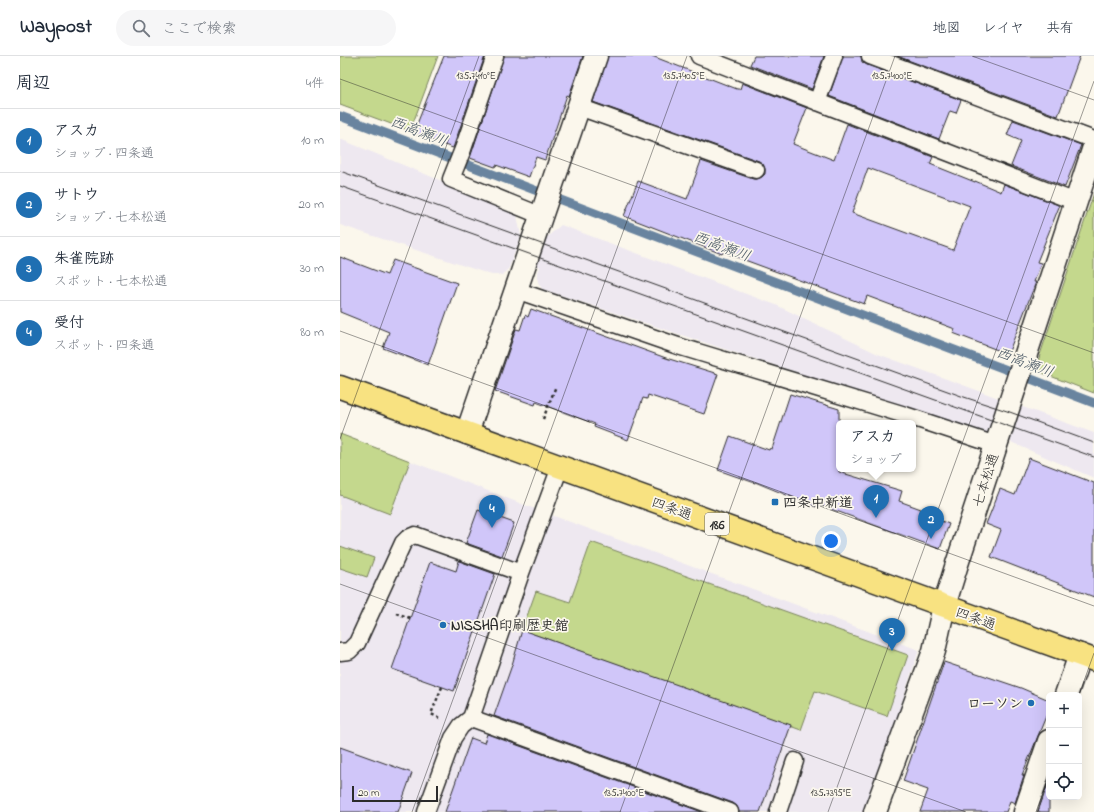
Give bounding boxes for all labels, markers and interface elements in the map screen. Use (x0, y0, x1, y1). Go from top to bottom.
search box (116, 10, 396, 46)
text: Waypost (20, 14, 92, 41)
icon: search (130, 17, 152, 39)
text: ここで検索 (162, 18, 237, 40)
text: 地図 (933, 18, 961, 39)
text: レイヤ (983, 18, 1024, 39)
text: 共有 (1046, 18, 1074, 39)
text: 135.7410°E (456, 69, 496, 84)
text: 135.7405°E (663, 69, 705, 84)
text: 135.7400°E (872, 69, 912, 84)
text: 周辺 (16, 71, 50, 96)
text: 4件 (306, 74, 324, 93)
water label: 西高瀬川 (387, 111, 451, 153)
text: アスカ (54, 120, 99, 142)
text: 1 (27, 131, 31, 150)
text: 10 m (301, 131, 324, 150)
text: ショップ · 四条通 (54, 144, 154, 163)
text: サトウ (54, 184, 99, 206)
text: 2 (26, 195, 32, 214)
text: 20 m (299, 195, 324, 214)
text: ショップ · 七本松通 (54, 208, 167, 227)
water label: 西高瀬川 (690, 226, 754, 268)
text: 朱雀院跡 (54, 248, 114, 270)
text: 3 (26, 259, 32, 278)
text: 30 m (300, 259, 324, 278)
text: スポット · 七本松通 (54, 272, 167, 291)
text: 受付 (54, 312, 84, 334)
text: 4 (26, 323, 32, 342)
text: 80 m (300, 323, 324, 342)
text: スポット · 四条通 (54, 336, 154, 355)
water label: 西高瀬川 (993, 342, 1057, 384)
popup (836, 420, 916, 472)
text: アスカ (850, 426, 895, 448)
text: ショップ (850, 450, 902, 469)
street label: 七本松通 (968, 451, 1005, 510)
pin: 1 (863, 485, 889, 518)
street label: 四条通 (648, 492, 695, 526)
place label: 四条中新道 (783, 493, 853, 514)
pin: 4 (479, 495, 505, 528)
marker: 四条中新道 (770, 497, 780, 507)
pin: 2 (918, 506, 944, 539)
road number: 186 (705, 513, 729, 535)
your location (821, 531, 841, 551)
street label: 四条通 (952, 602, 999, 636)
place label: NISSHA印刷歴史館 (451, 616, 568, 637)
pin: 3 (879, 618, 905, 651)
marker: NISSHA印刷歴史館 (438, 620, 448, 630)
map controls (1046, 692, 1082, 800)
button: + (1046, 692, 1082, 728)
place label: ローソン (967, 694, 1023, 715)
marker: ローソン (1026, 698, 1036, 708)
button: − (1046, 728, 1082, 764)
button: locate (1046, 764, 1082, 800)
scale bar (352, 784, 438, 803)
text: 20 m (358, 785, 380, 801)
text: 135.7400°E (604, 786, 644, 801)
text: 135.7395°E (811, 786, 851, 801)

